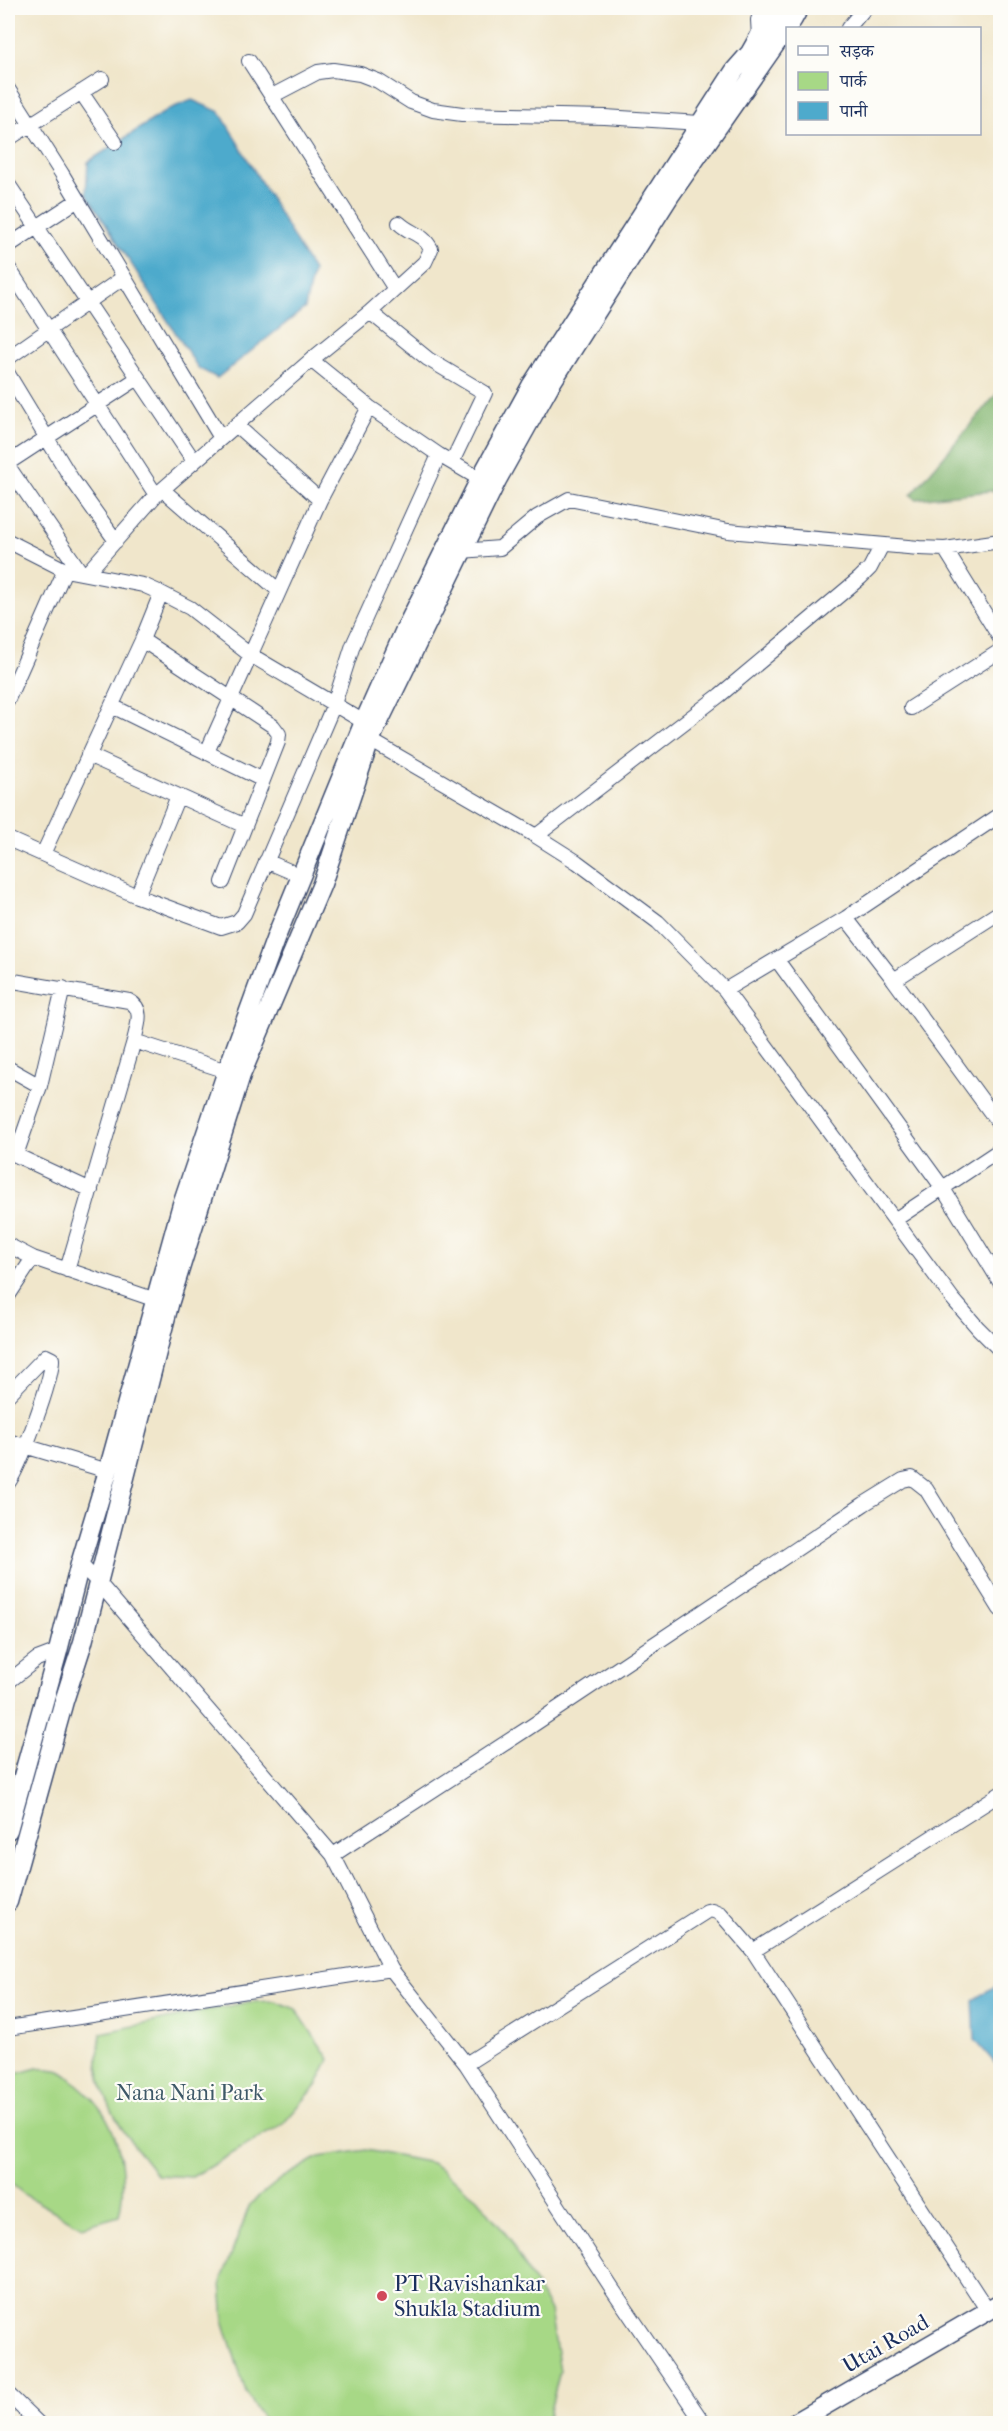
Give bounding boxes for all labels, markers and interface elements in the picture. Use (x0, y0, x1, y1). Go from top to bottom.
legend (786, 27, 981, 135)
text: सड़क (839, 41, 875, 62)
text: पार्क (839, 71, 868, 92)
text: पानी (839, 101, 869, 122)
park label: Nana Nani Park (116, 2080, 265, 2106)
place label: PT Ravishankar Shukla Stadium (394, 2271, 546, 2322)
marker: PT Ravishankar Shukla Stadium (375, 2289, 389, 2303)
street label: Utai Road (838, 2308, 934, 2379)

